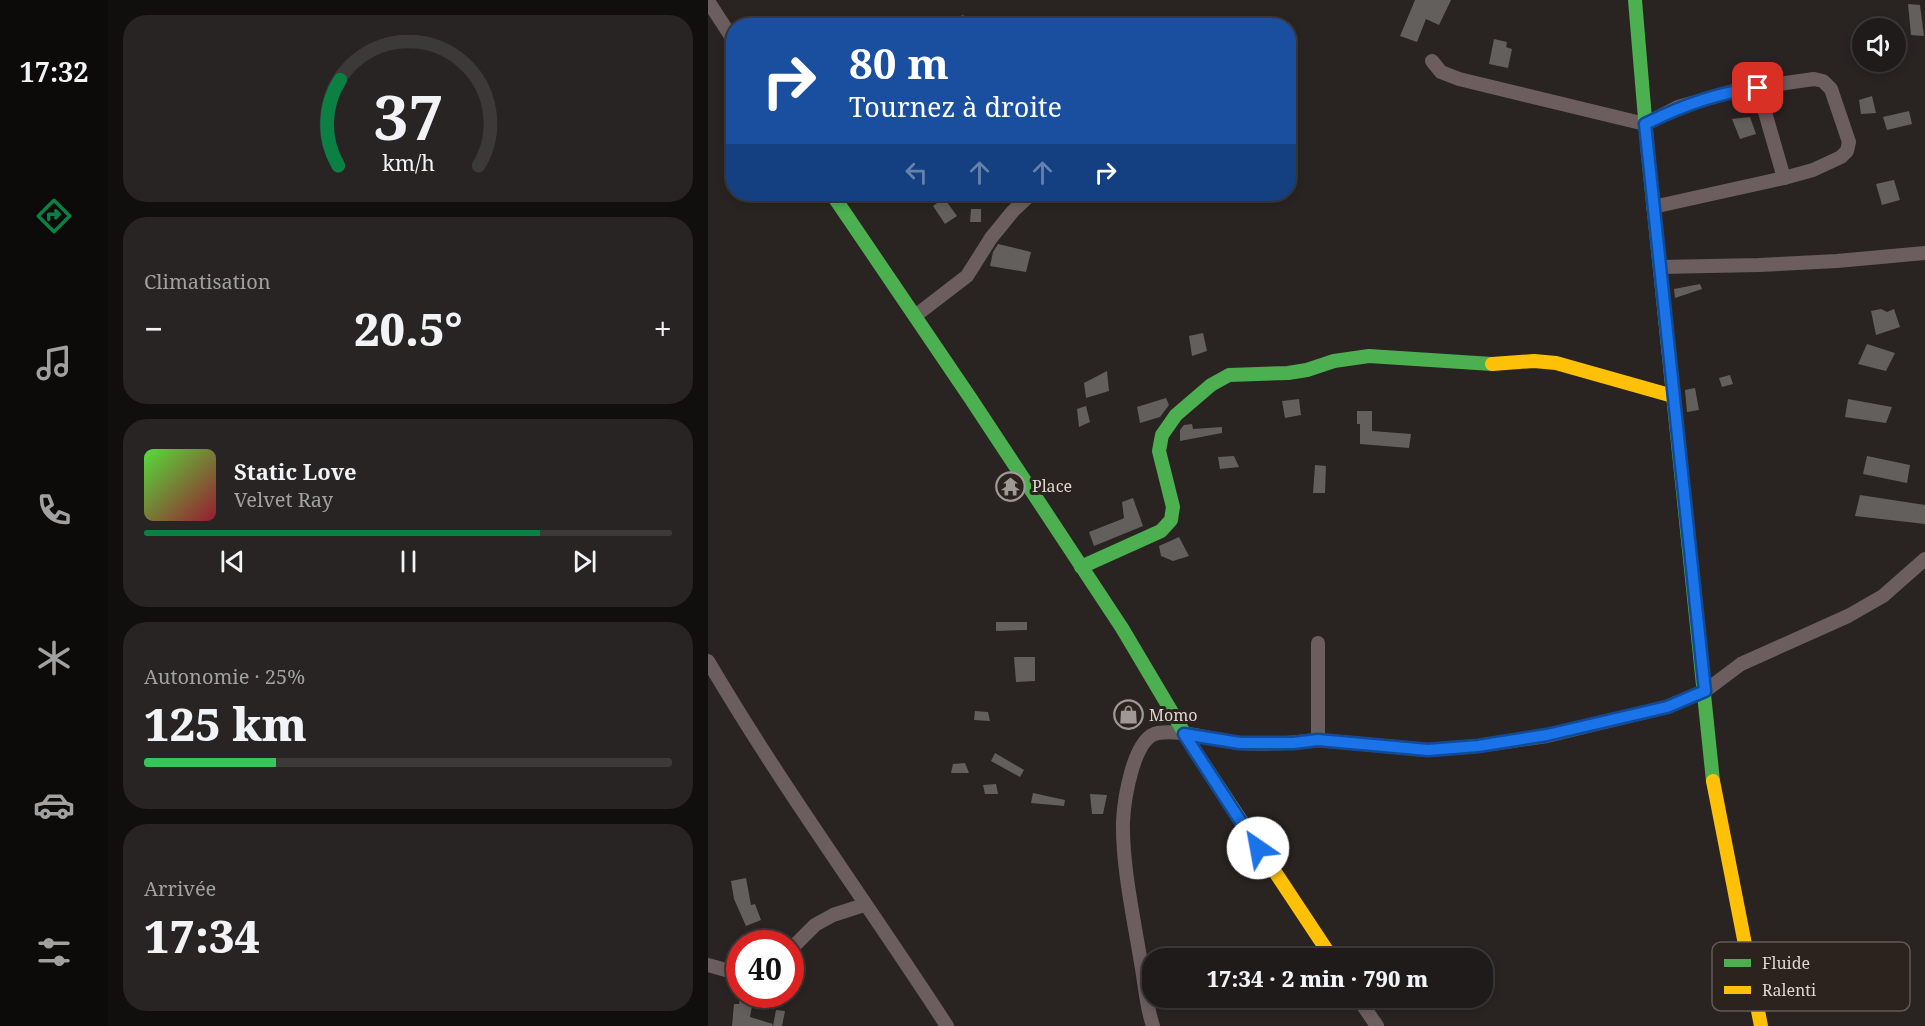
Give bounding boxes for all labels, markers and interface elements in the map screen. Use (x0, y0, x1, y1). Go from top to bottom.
map controls (1852, 18, 1906, 72)
button: sound (1852, 18, 1906, 72)
text: 80 m (849, 34, 949, 91)
icon: right (750, 42, 828, 120)
text: 17:32 (19, 53, 89, 90)
pin (1732, 62, 1783, 113)
icon: arrive (1741, 71, 1774, 104)
text: 37 (373, 73, 443, 158)
text: Tournez à droite (849, 88, 1062, 125)
text: km/h (382, 148, 435, 177)
icon: left (900, 156, 933, 189)
icon: ahead (963, 156, 996, 189)
icon: ahead (1026, 156, 1059, 189)
icon: right (1089, 156, 1122, 189)
icon: directions (33, 195, 75, 237)
text: Climatisation (144, 268, 271, 295)
text: 20.5° (354, 298, 463, 359)
text: − (144, 306, 163, 351)
text: + (654, 306, 672, 351)
icon: music (33, 342, 75, 384)
text: Static Love (234, 456, 357, 486)
temple icon: Place (995, 470, 1027, 502)
place label: Place (1032, 475, 1072, 497)
text: Velvet Ray (234, 486, 333, 513)
icon: phone (33, 489, 75, 531)
icon: previous (216, 545, 249, 578)
icon: pause (392, 545, 425, 578)
icon: next (568, 545, 601, 578)
icon: climate (33, 637, 75, 679)
text: Autonomie · 25% (144, 663, 305, 690)
text: 125 km (144, 693, 307, 754)
shop icon: Momo (1112, 699, 1144, 731)
place label: Momo (1149, 704, 1198, 726)
icon: car (33, 784, 75, 826)
position arrow (1226, 816, 1290, 880)
text: Arrivée (144, 875, 216, 902)
text: 17:34 (144, 905, 260, 966)
speed limit sign: 40 (726, 930, 804, 1008)
icon: filters (33, 931, 75, 973)
legend (1712, 942, 1910, 1011)
text: Fluide (1762, 952, 1810, 974)
text: 17:34 · 2 min · 790 m (1207, 963, 1428, 993)
text: Ralenti (1762, 979, 1816, 1001)

